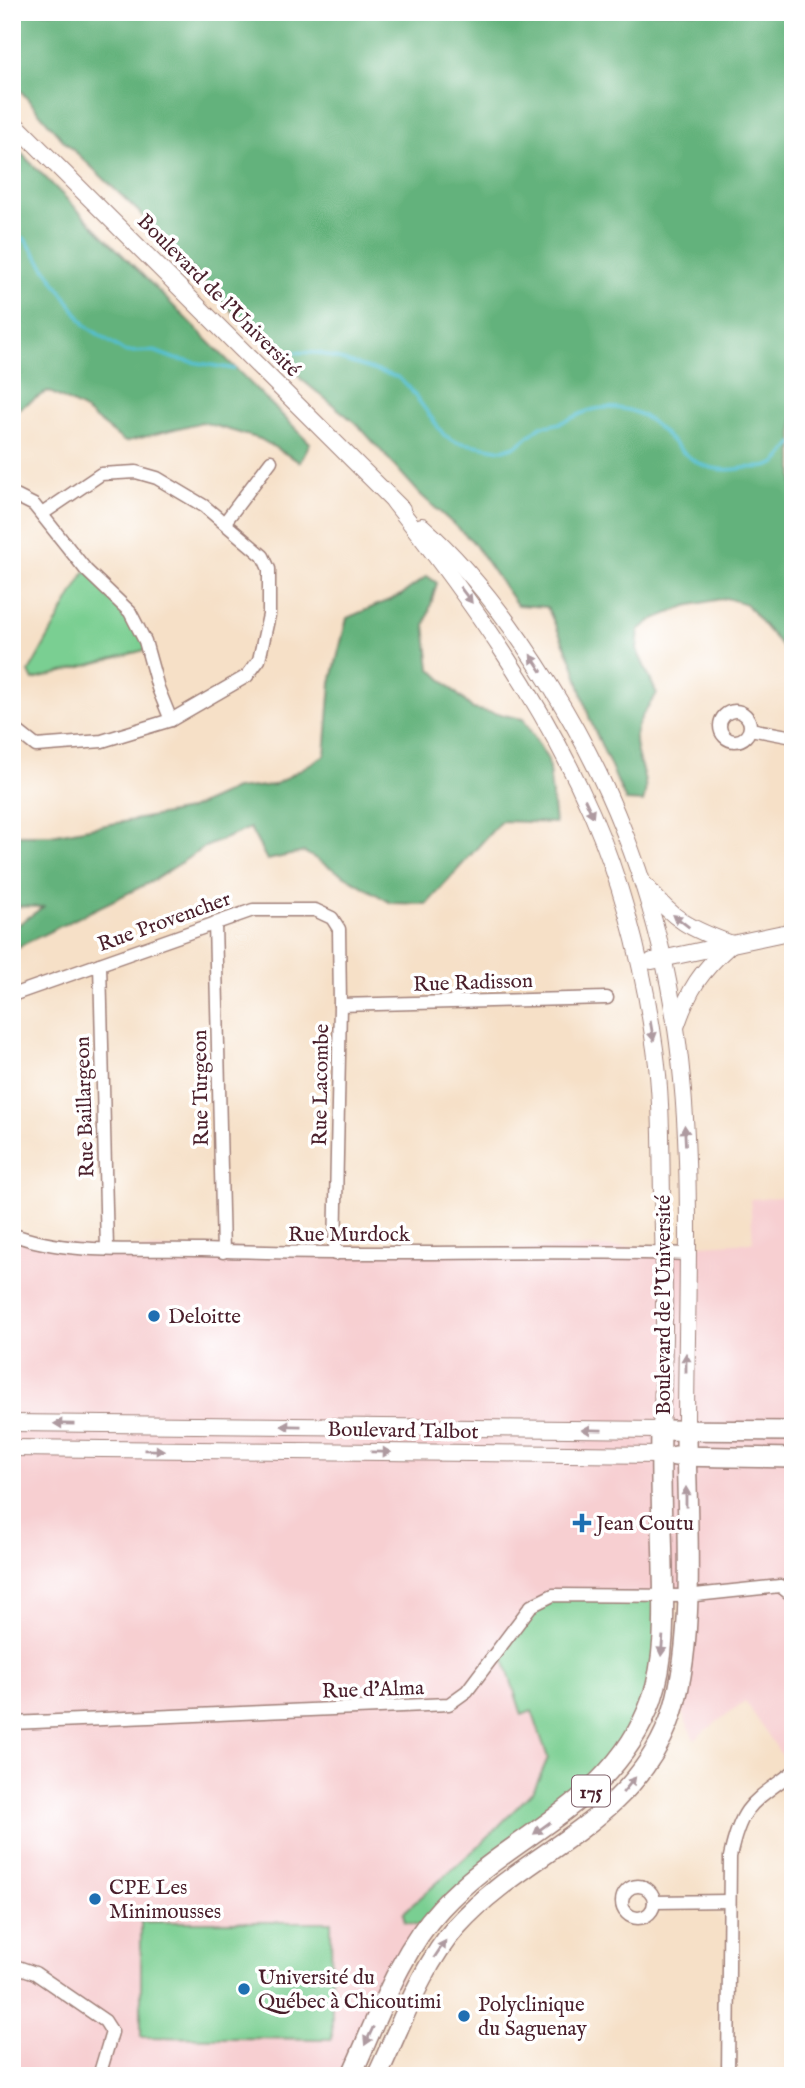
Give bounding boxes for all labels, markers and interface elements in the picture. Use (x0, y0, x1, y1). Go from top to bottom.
street label: Boulevard de l'Université (130, 209, 306, 384)
one-way arrow (458, 586, 472, 604)
one-way arrow (529, 653, 542, 673)
one-way arrow (583, 798, 594, 818)
street label: Rue Provencher (94, 886, 235, 959)
one-way arrow (672, 915, 690, 929)
street label: Rue Radisson (413, 968, 533, 999)
one-way arrow (647, 1020, 658, 1042)
street label: Rue Lacombe (307, 1023, 336, 1146)
street label: Rue Turgeon (187, 1029, 216, 1146)
street label: Rue Baillargeon (70, 1036, 101, 1178)
one-way arrow (679, 1124, 690, 1146)
street label: Boulevard de l'Université (651, 1194, 678, 1415)
street label: Rue Murdock (288, 1222, 411, 1249)
place label: Deloitte (168, 1304, 241, 1331)
marker: Deloitte (146, 1308, 162, 1324)
one-way arrow (680, 1351, 692, 1373)
street label: Boulevard Talbot (327, 1417, 479, 1446)
one-way arrow (53, 1418, 75, 1430)
one-way arrow (280, 1420, 302, 1432)
one-way arrow (581, 1424, 603, 1436)
one-way arrow (143, 1444, 165, 1456)
one-way arrow (371, 1446, 393, 1458)
one-way arrow (680, 1486, 692, 1508)
place label: Jean Coutu (594, 1511, 694, 1538)
marker: Jean Coutu (574, 1515, 590, 1531)
one-way arrow (656, 1635, 667, 1657)
street label: Rue d'Alma (321, 1675, 426, 1706)
road number: 175 (572, 1776, 610, 1806)
one-way arrow (621, 1776, 636, 1793)
one-way arrow (533, 1821, 551, 1835)
place label: CPE Les Minimousses (109, 1875, 221, 1926)
marker: CPE Les Minimousses (87, 1891, 103, 1907)
one-way arrow (433, 1940, 447, 1958)
place label: Université du Québec à Chicoutimi (258, 1965, 441, 2016)
marker: Université du Québec à Chicoutimi (236, 1981, 252, 1997)
place label: Polyclinique du Saguenay (478, 1992, 587, 2043)
marker: Polyclinique du Saguenay (456, 2008, 472, 2024)
one-way arrow (364, 2026, 375, 2046)

